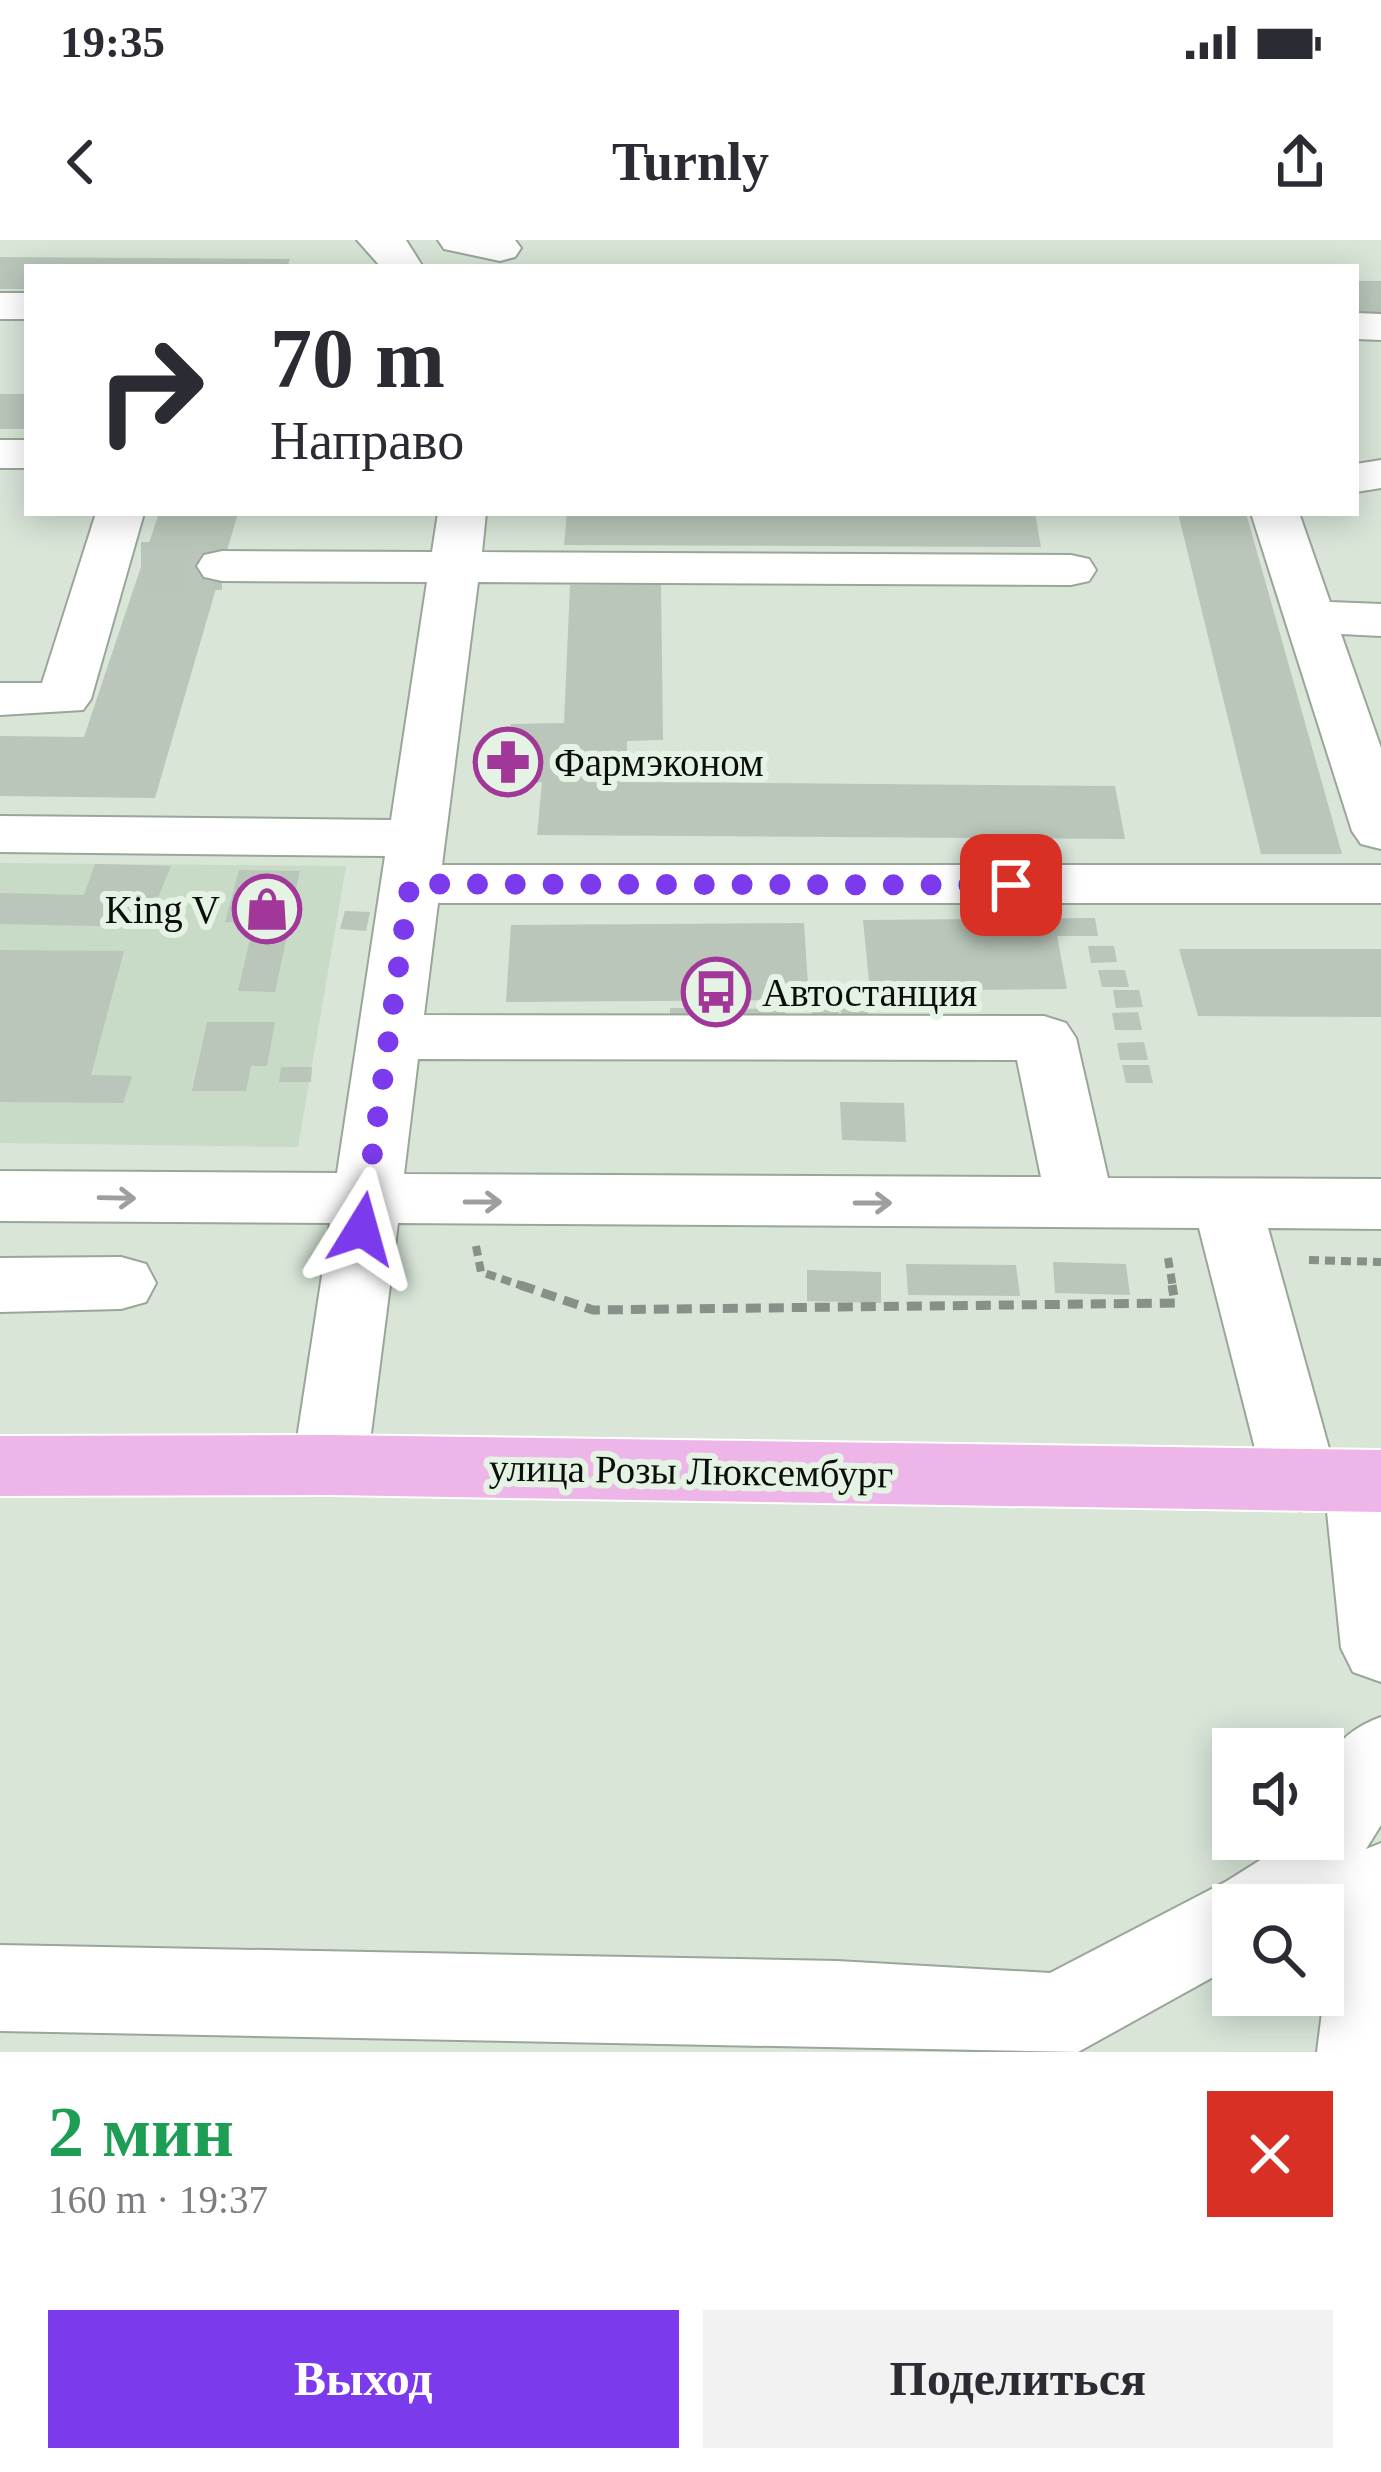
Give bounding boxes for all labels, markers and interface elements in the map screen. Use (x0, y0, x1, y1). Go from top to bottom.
text: 19:35 (60, 17, 165, 67)
icon: back (48, 129, 114, 195)
icon: share (1267, 129, 1333, 195)
text: Turnly (612, 132, 769, 192)
icon: right (72, 312, 228, 468)
text: 70 m (270, 312, 445, 405)
text: Направо (270, 411, 464, 471)
pharmacy icon: Фармэконом (473, 727, 543, 797)
place label: Фармэконом (554, 741, 764, 785)
pin (960, 834, 1062, 936)
icon: arrive (978, 852, 1044, 918)
shop icon: King V (232, 874, 302, 944)
place label: King V (105, 888, 220, 932)
bus stop icon: Автостанция (681, 957, 751, 1027)
place label: Автостанция (762, 971, 977, 1014)
position arrow (299, 1166, 425, 1292)
one-way arrow (97, 1187, 136, 1210)
one-way arrow (463, 1191, 502, 1213)
one-way arrow (853, 1191, 892, 1214)
street label: улица Розы Люксембург (488, 1445, 893, 1497)
map controls (1212, 1728, 1344, 2016)
button: sound (1212, 1728, 1344, 1860)
button: search (1212, 1884, 1344, 2016)
button: close (1207, 2091, 1333, 2217)
text: 2 мин (48, 2092, 234, 2172)
text: 160 m · 19:37 (48, 2178, 268, 2221)
button: Выход (48, 2310, 679, 2448)
button: Поделиться (703, 2310, 1333, 2448)

